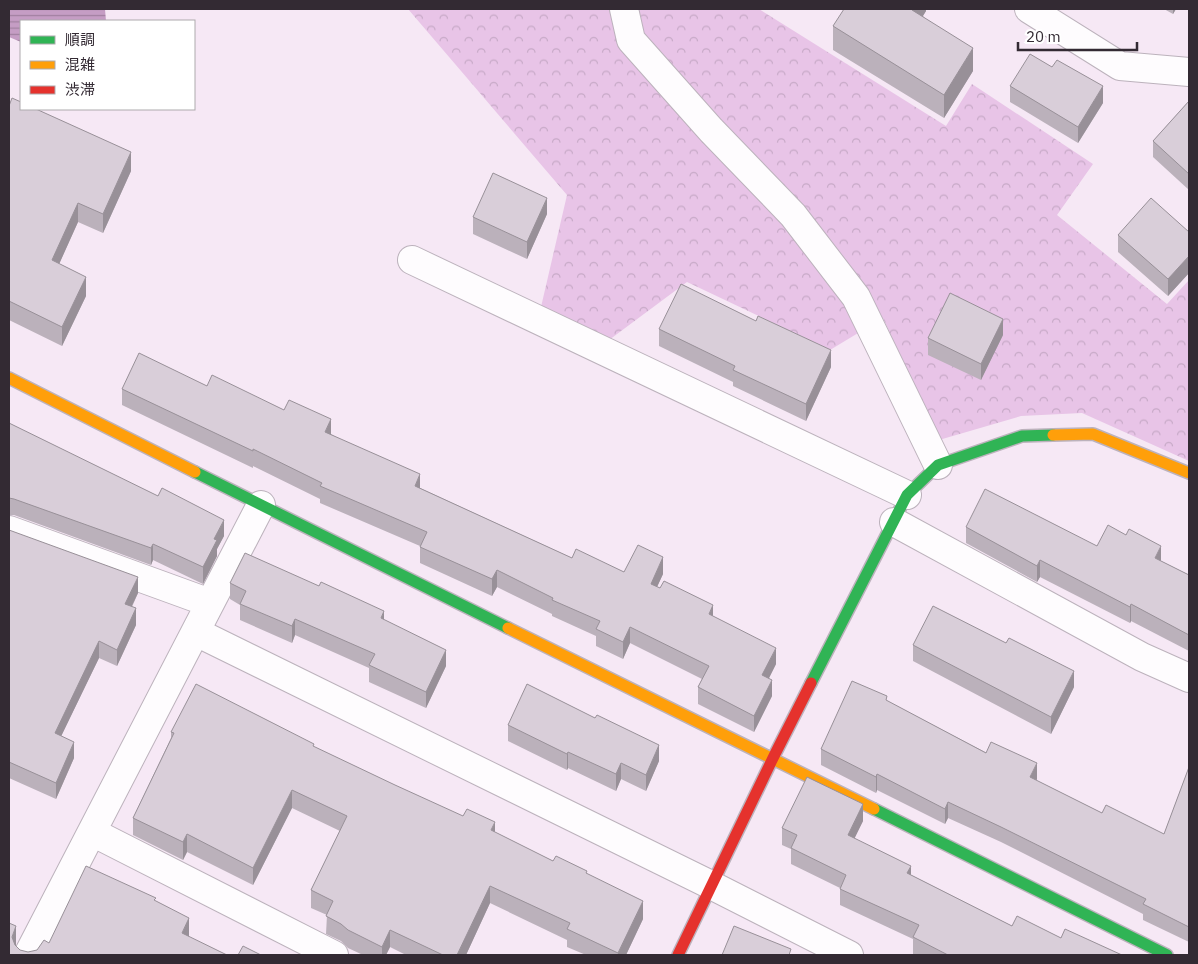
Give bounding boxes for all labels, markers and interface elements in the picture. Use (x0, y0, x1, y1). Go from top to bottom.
legend (20, 20, 195, 110)
scale bar (1018, 20, 1137, 52)
text: 20 m (1026, 27, 1061, 46)
text: 順調 (65, 30, 95, 49)
text: 混雑 (65, 55, 95, 74)
text: 渋滞 (65, 80, 95, 99)

